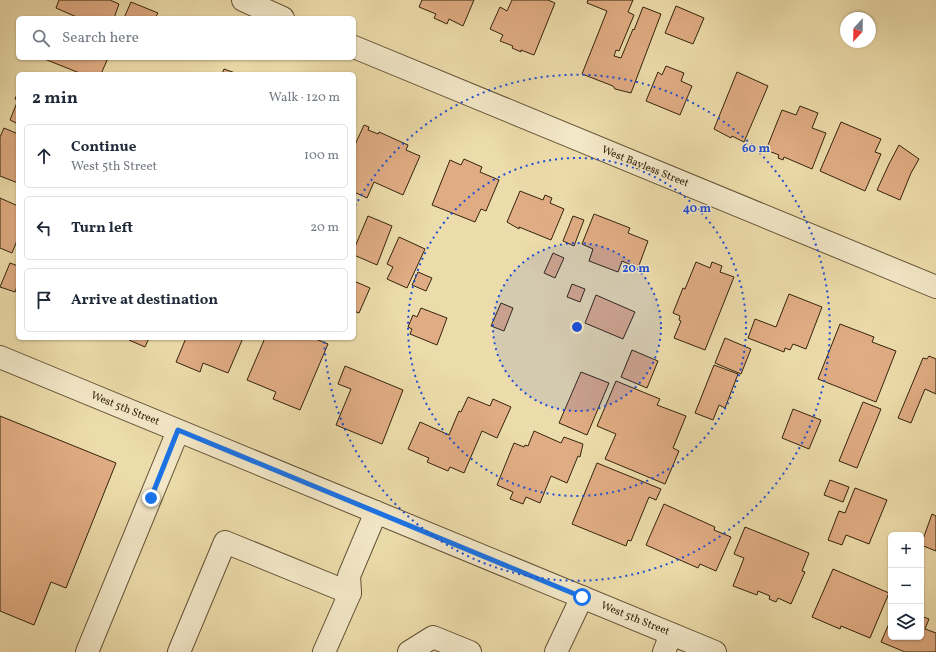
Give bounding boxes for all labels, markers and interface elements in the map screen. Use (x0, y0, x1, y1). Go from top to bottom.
north arrow (840, 12, 876, 48)
search box (16, 16, 356, 60)
icon: search (30, 27, 52, 49)
text: Search here (62, 28, 139, 49)
text: 2 min (32, 87, 78, 110)
text: Walk · 120 m (269, 89, 340, 107)
text: Continue (71, 137, 136, 158)
text: 60 m (742, 141, 770, 157)
street label: West Bayless Street (599, 143, 691, 191)
icon: ahead (33, 145, 55, 167)
text: 100 m (304, 147, 339, 165)
text: West 5th Street (71, 158, 157, 176)
text: 40 m (683, 201, 712, 217)
icon: left (33, 217, 55, 239)
text: Turn left (71, 218, 133, 239)
text: 20 m (310, 219, 339, 237)
text: 20 m (622, 261, 650, 277)
icon: arrive (33, 289, 55, 311)
text: Arrive at destination (71, 290, 218, 311)
centre of rings (570, 320, 584, 334)
street label: West 5th Street (88, 388, 162, 430)
route end (142, 489, 160, 507)
map controls (888, 532, 924, 640)
button: + (888, 532, 924, 568)
button: − (888, 568, 924, 604)
route start (573, 588, 591, 606)
street label: West 5th Street (598, 598, 672, 640)
button: layers (888, 604, 924, 640)

